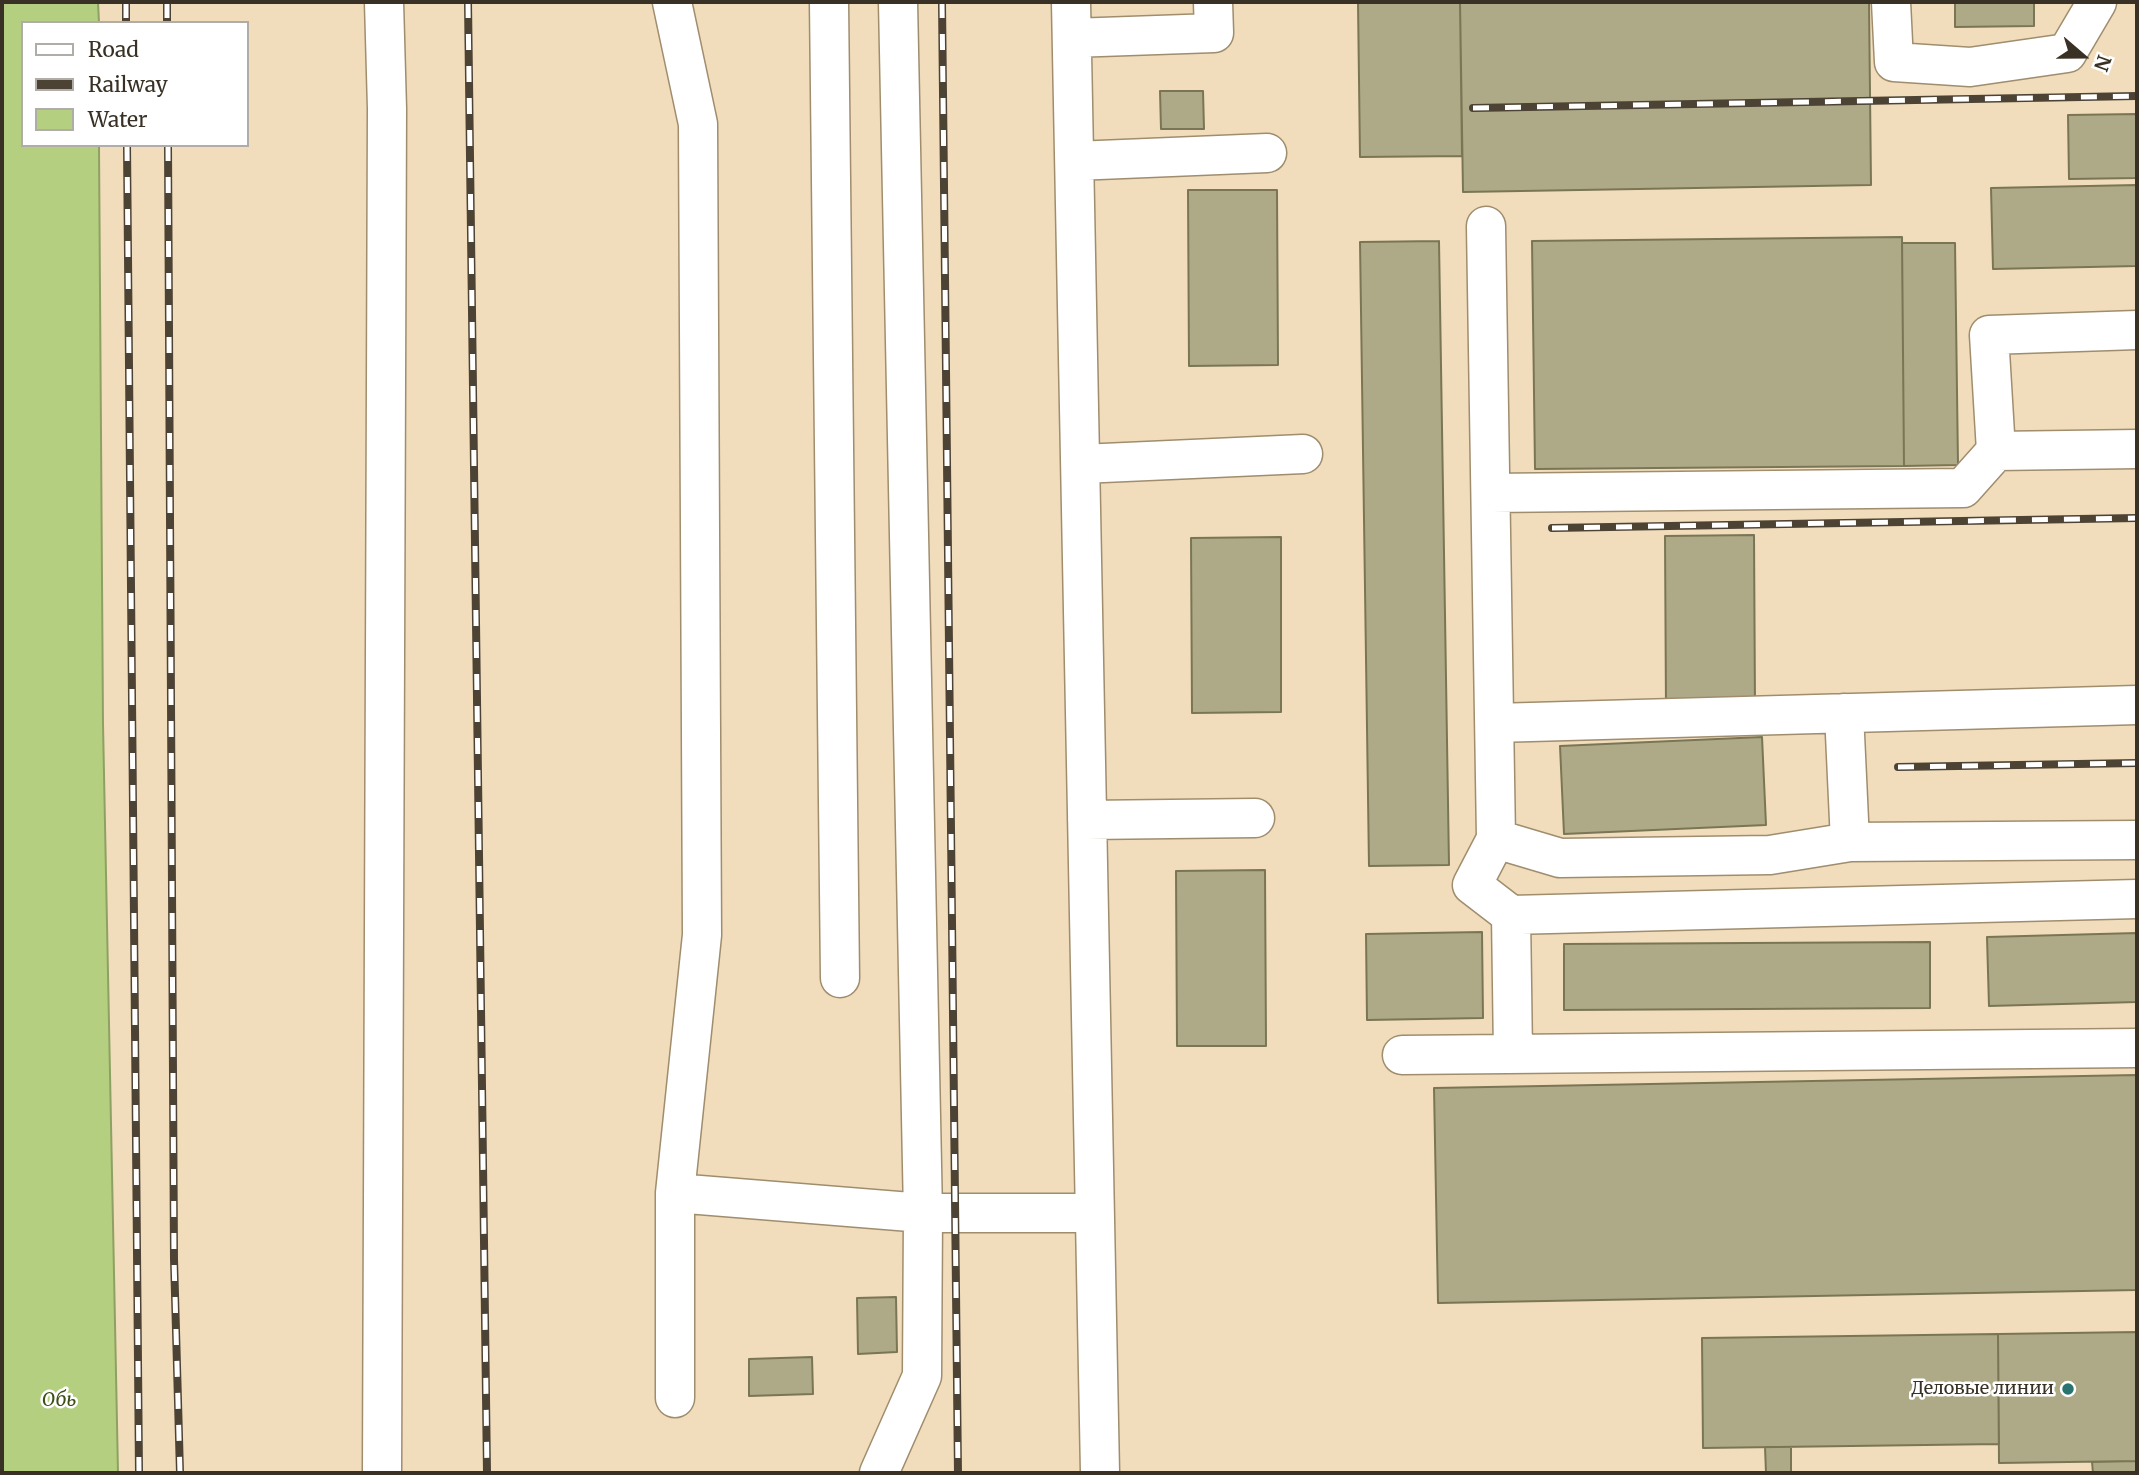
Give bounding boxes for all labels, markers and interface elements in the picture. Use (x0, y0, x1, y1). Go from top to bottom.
legend (21, 21, 248, 147)
north arrow (2048, 21, 2118, 91)
text: Road (88, 36, 139, 63)
text: N (2089, 52, 2117, 74)
text: Railway (88, 71, 168, 98)
text: Water (88, 106, 147, 133)
place label: Деловые линии (1911, 1378, 2054, 1400)
marker: Деловые линии (2060, 1381, 2076, 1397)
water label: Обь (42, 1390, 76, 1412)

